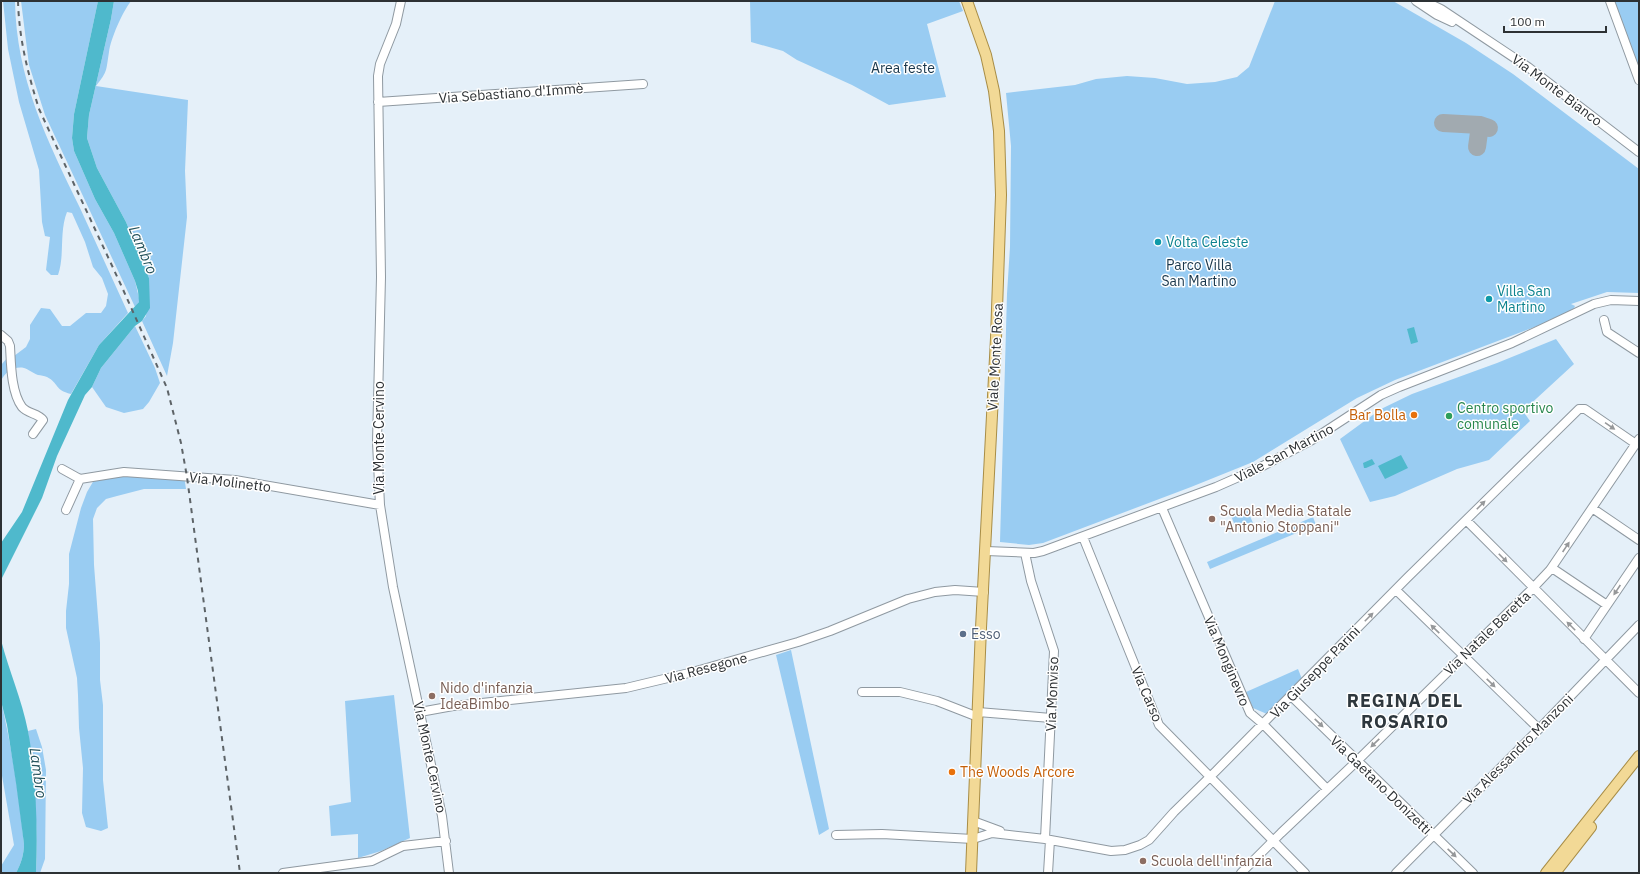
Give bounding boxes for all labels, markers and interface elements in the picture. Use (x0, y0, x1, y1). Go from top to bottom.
scale bar (1504, 8, 1606, 34)
text: 100 m (1510, 14, 1545, 29)
street label: Via Monte Bianco (1508, 50, 1606, 130)
park label: Area feste (871, 59, 935, 77)
street label: Via Sebastiano d'Immè (438, 79, 584, 107)
water label: Lambro (125, 223, 162, 277)
place label: Volta Celeste (1166, 233, 1249, 251)
marker: Volta Celeste (1153, 237, 1163, 247)
park label: Parco Villa San Martino (1161, 256, 1237, 290)
place label: Villa San Martino (1497, 282, 1551, 316)
marker: Villa San Martino (1484, 294, 1494, 304)
street label: Viale Monte Rosa (983, 302, 1007, 411)
street label: Via Monte Cervino (370, 381, 388, 495)
place label: Centro sportivo comunale (1457, 399, 1554, 433)
place label: Bar Bolla (1349, 406, 1407, 424)
marker: Bar Bolla (1409, 410, 1419, 420)
marker: Centro sportivo comunale (1444, 411, 1454, 421)
street label: Viale San Martino (1231, 419, 1337, 487)
one-way arrow (1605, 422, 1616, 430)
street label: Via Molinetto (188, 468, 272, 496)
one-way arrow (1476, 500, 1486, 510)
place label: Scuola Media Statale "Antonio Stoppani" (1220, 502, 1352, 536)
marker: Scuola Media Statale "Antonio Stoppani" (1207, 514, 1217, 524)
one-way arrow (1562, 541, 1570, 552)
one-way arrow (1498, 553, 1508, 563)
one-way arrow (1613, 585, 1621, 596)
street label: Via Natale Beretta (1440, 587, 1535, 679)
one-way arrow (1364, 612, 1374, 622)
street label: Via Monginevro (1200, 613, 1254, 709)
one-way arrow (1567, 621, 1576, 631)
street label: Via Giuseppe Parini (1266, 622, 1364, 722)
one-way arrow (1430, 624, 1440, 634)
place label: Esso (971, 625, 1001, 643)
marker: Esso (958, 629, 968, 639)
street label: Via Resegone (663, 648, 749, 688)
street label: Via Monviso (1042, 656, 1062, 732)
street label: Via Carso (1127, 663, 1167, 725)
place label: Nido d'infanzia IdeaBimbo (440, 679, 534, 713)
one-way arrow (1486, 679, 1496, 688)
district label: REGINA DEL ROSARIO (1347, 689, 1463, 733)
street label: Via Alessandro Manzoni (1459, 690, 1577, 808)
marker: Nido d'infanzia IdeaBimbo (427, 691, 437, 701)
street label: Via Monte Cervino (409, 700, 451, 815)
one-way arrow (1314, 719, 1324, 728)
street label: Via Gaetano Donizetti (1326, 732, 1436, 838)
one-way arrow (1370, 738, 1380, 748)
water label: Lambro (26, 746, 51, 799)
place label: The Woods Arcore (960, 763, 1075, 781)
marker: The Woods Arcore (947, 767, 957, 777)
one-way arrow (1447, 849, 1457, 858)
place label: Scuola dell'infanzia (1151, 852, 1273, 870)
marker: Scuola dell'infanzia (1138, 856, 1148, 866)

